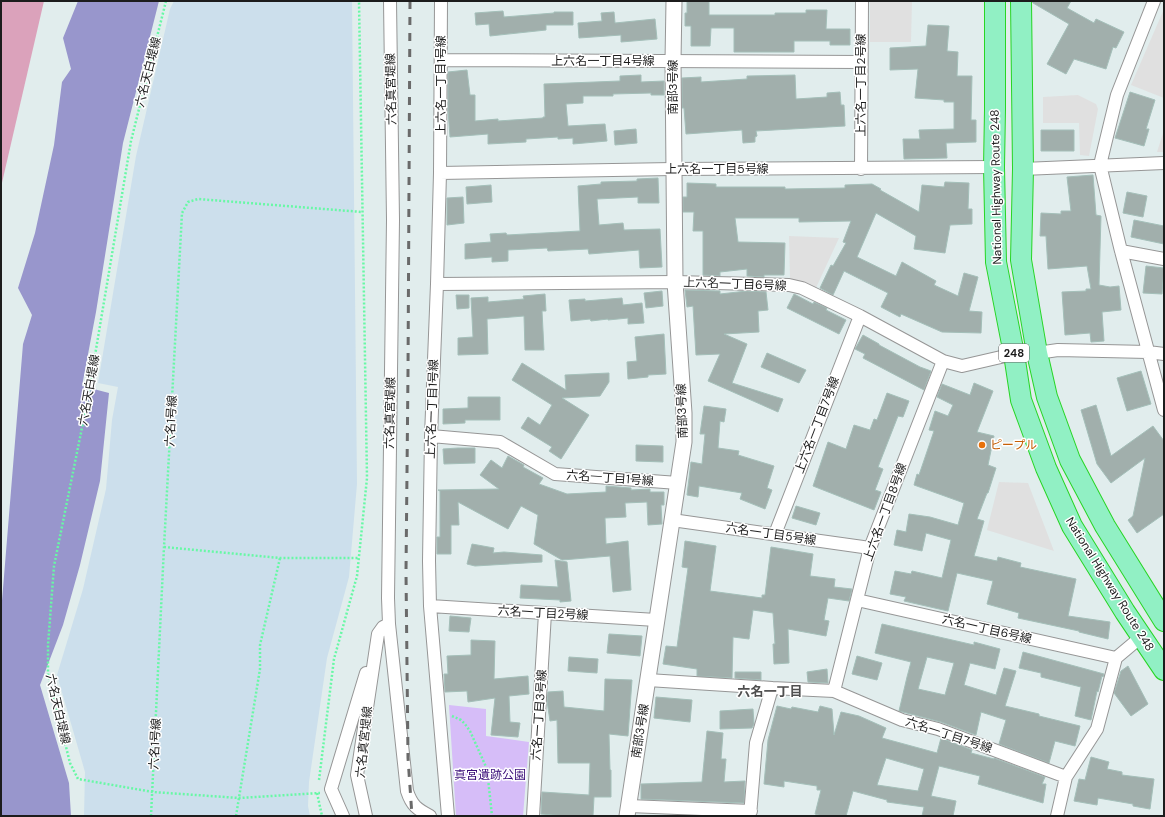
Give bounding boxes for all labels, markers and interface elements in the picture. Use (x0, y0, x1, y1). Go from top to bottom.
street label: 上六名一丁目2号線 (853, 34, 869, 136)
street label: 六名天白堤線 (132, 35, 164, 109)
street label: 上六名一丁目1号線 (433, 35, 449, 135)
street label: 六名真宮堤線 (382, 53, 400, 125)
street label: 上六名一丁目4号線 (551, 53, 655, 69)
street label: 南部3号線 (665, 59, 681, 115)
street label: National Highway Route 248 (987, 109, 1005, 265)
street label: 上六名一丁目5号線 (665, 161, 769, 177)
street label: 上六名一丁目6号線 (683, 274, 787, 294)
road number: 248 (999, 344, 1029, 362)
street label: 六名天白堤線 (75, 353, 103, 427)
street label: 上六名一丁目1号線 (422, 359, 442, 459)
street label: 上六名一丁目7号線 (791, 374, 843, 476)
street label: 六名真宮堤線 (381, 377, 399, 449)
street label: 南部3号線 (673, 383, 691, 439)
street label: 六名1号線 (162, 395, 180, 447)
place label: ピープル (990, 437, 1037, 453)
marker: ピープル (977, 440, 987, 450)
street label: 上六名一丁目8号線 (860, 461, 910, 563)
street label: 六名一丁目1号線 (566, 467, 654, 489)
street label: National Highway Route 248 (1062, 514, 1158, 654)
street label: 六名一丁目5号線 (725, 520, 817, 548)
street label: 六名一丁目2号線 (497, 603, 589, 623)
street label: 六名一丁目6号線 (941, 611, 1033, 647)
street label: 六名一丁目3号線 (528, 669, 550, 761)
street label: 六名天白堤線 (42, 672, 74, 746)
district label: 六名一丁目 (737, 683, 803, 700)
street label: 南部3号線 (628, 703, 652, 759)
street label: 六名真宮堤線 (352, 705, 376, 779)
street label: 六名一丁目7号線 (904, 713, 994, 757)
street label: 六名1号線 (146, 718, 164, 770)
park label: 真宮遺跡公園 (454, 767, 526, 783)

